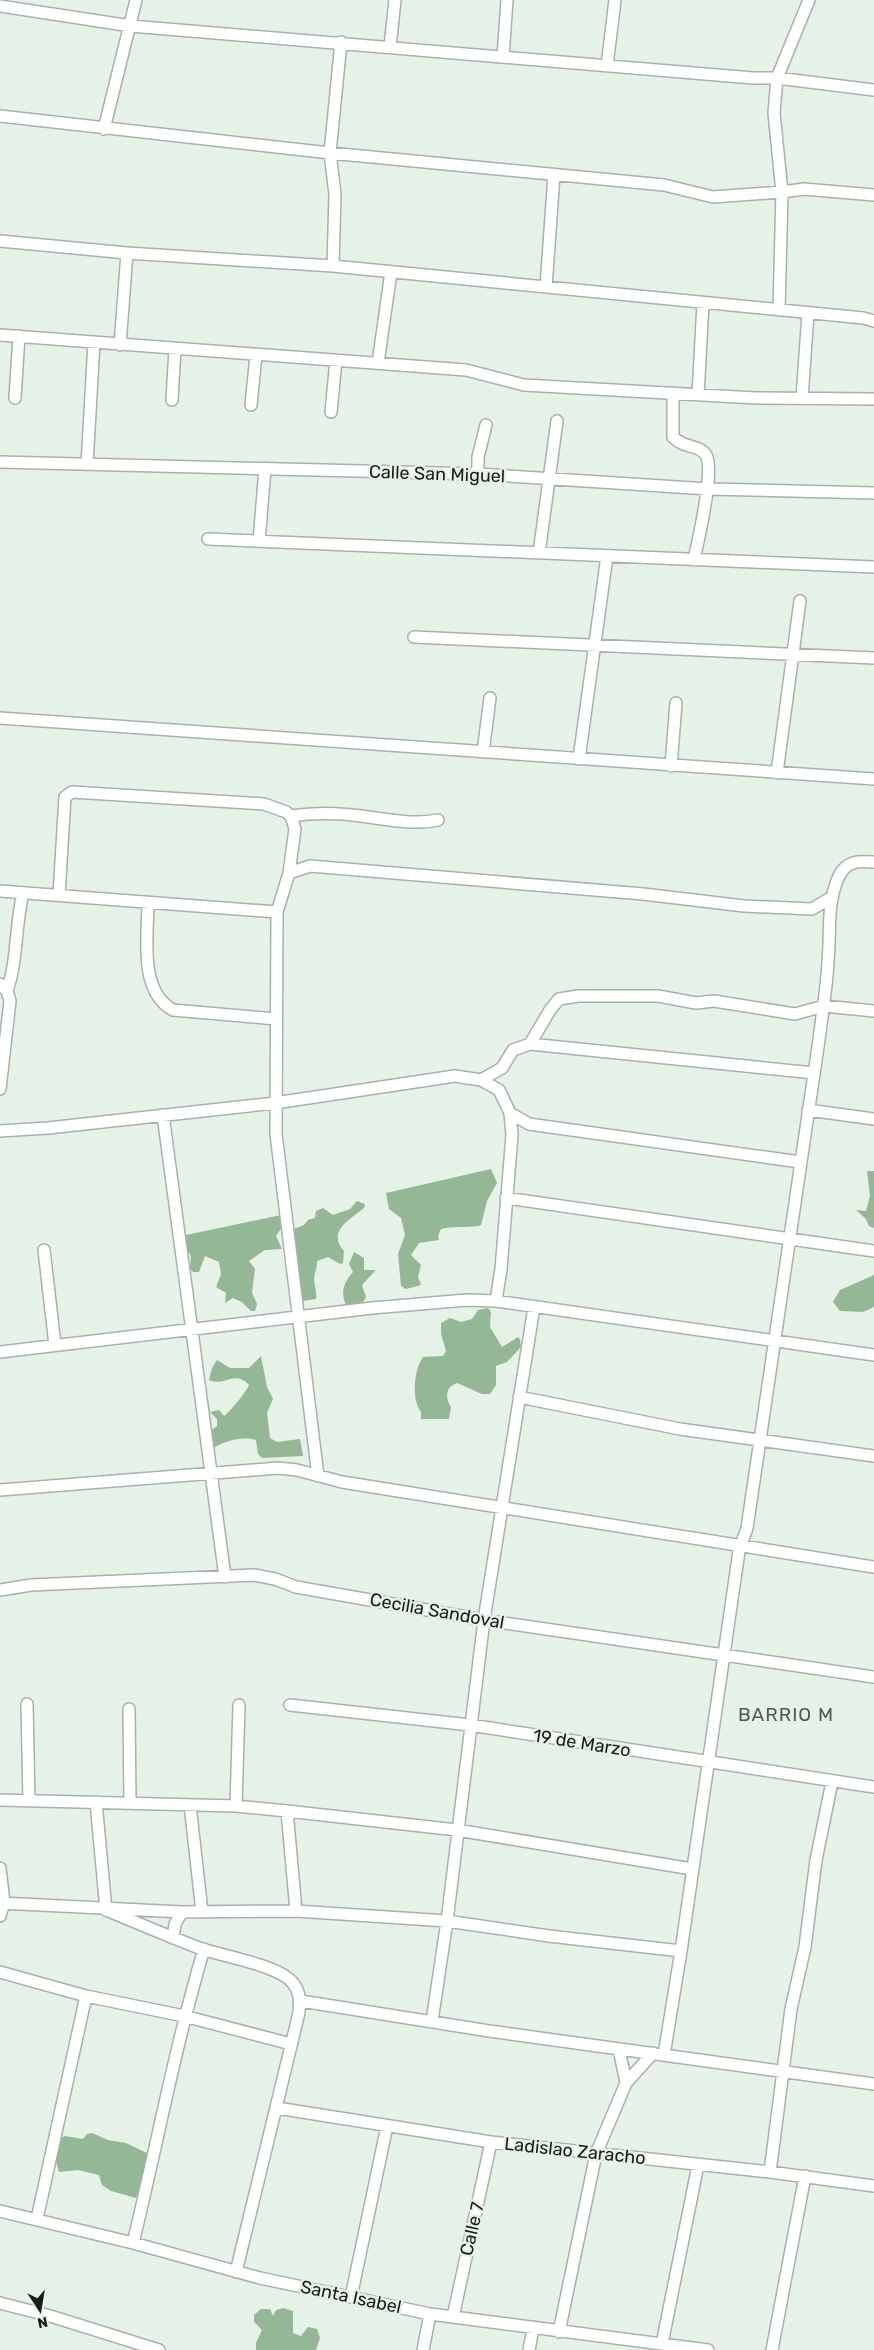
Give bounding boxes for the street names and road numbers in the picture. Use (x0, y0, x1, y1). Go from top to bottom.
street label: Calle San Miguel (369, 461, 505, 487)
street label: Cecilia Sandoval (368, 1588, 506, 1634)
street label: 19 de Marzo (532, 1724, 632, 1762)
street label: Ladislao Zaracho (503, 2133, 647, 2169)
street label: Calle 7 (455, 2200, 489, 2258)
street label: Santa Isabel (299, 2276, 403, 2318)

